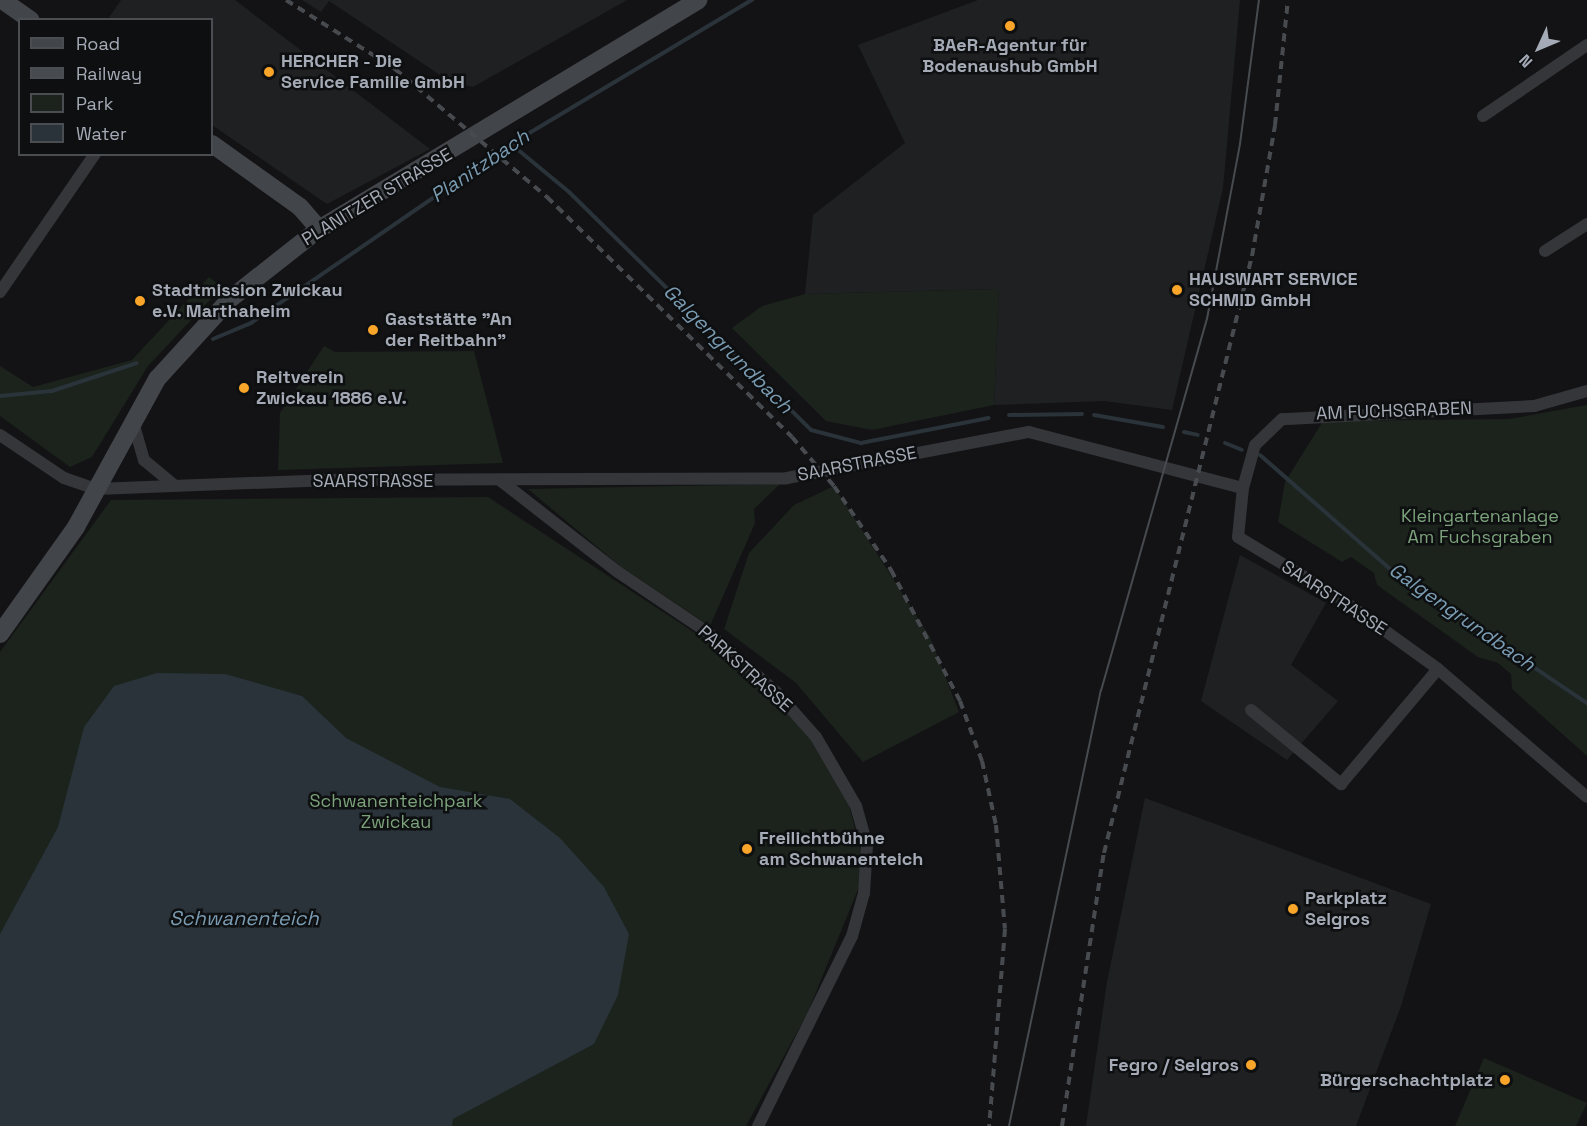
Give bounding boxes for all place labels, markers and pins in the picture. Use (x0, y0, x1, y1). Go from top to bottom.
marker: BAeR-Agentur für Bodenaushub GmbH (1003, 19, 1017, 33)
place label: BAeR-Agentur für Bodenaushub GmbH (922, 35, 1098, 78)
place label: HERCHER - Die Service Familie GmbH (281, 51, 465, 94)
marker: HERCHER - Die Service Familie GmbH (262, 65, 276, 79)
place label: HAUSWART SERVICE SCHMID GmbH (1189, 269, 1358, 312)
place label: Stadtmission Zwickau e.V. Marthaheim (152, 280, 343, 322)
marker: HAUSWART SERVICE SCHMID GmbH (1170, 283, 1184, 297)
marker: Stadtmission Zwickau e.V. Marthaheim (133, 294, 147, 308)
place label: Gaststätte "An der Reitbahn" (385, 309, 512, 352)
marker: Gaststätte "An der Reitbahn" (366, 323, 380, 337)
place label: Reitverein Zwickau 1886 e.V. (256, 367, 407, 410)
marker: Reitverein Zwickau 1886 e.V. (237, 381, 251, 395)
place label: Freilichtbühne am Schwanenteich (759, 828, 923, 870)
marker: Freilichtbühne am Schwanenteich (740, 842, 754, 856)
place label: Parkplatz Selgros (1305, 888, 1387, 930)
marker: Parkplatz Selgros (1286, 902, 1300, 916)
place label: Fegro / Selgros (1109, 1054, 1239, 1076)
marker: Fegro / Selgros (1244, 1058, 1258, 1072)
place label: Bürgerschachtplatz (1320, 1069, 1493, 1091)
marker: Bürgerschachtplatz (1498, 1073, 1512, 1087)

